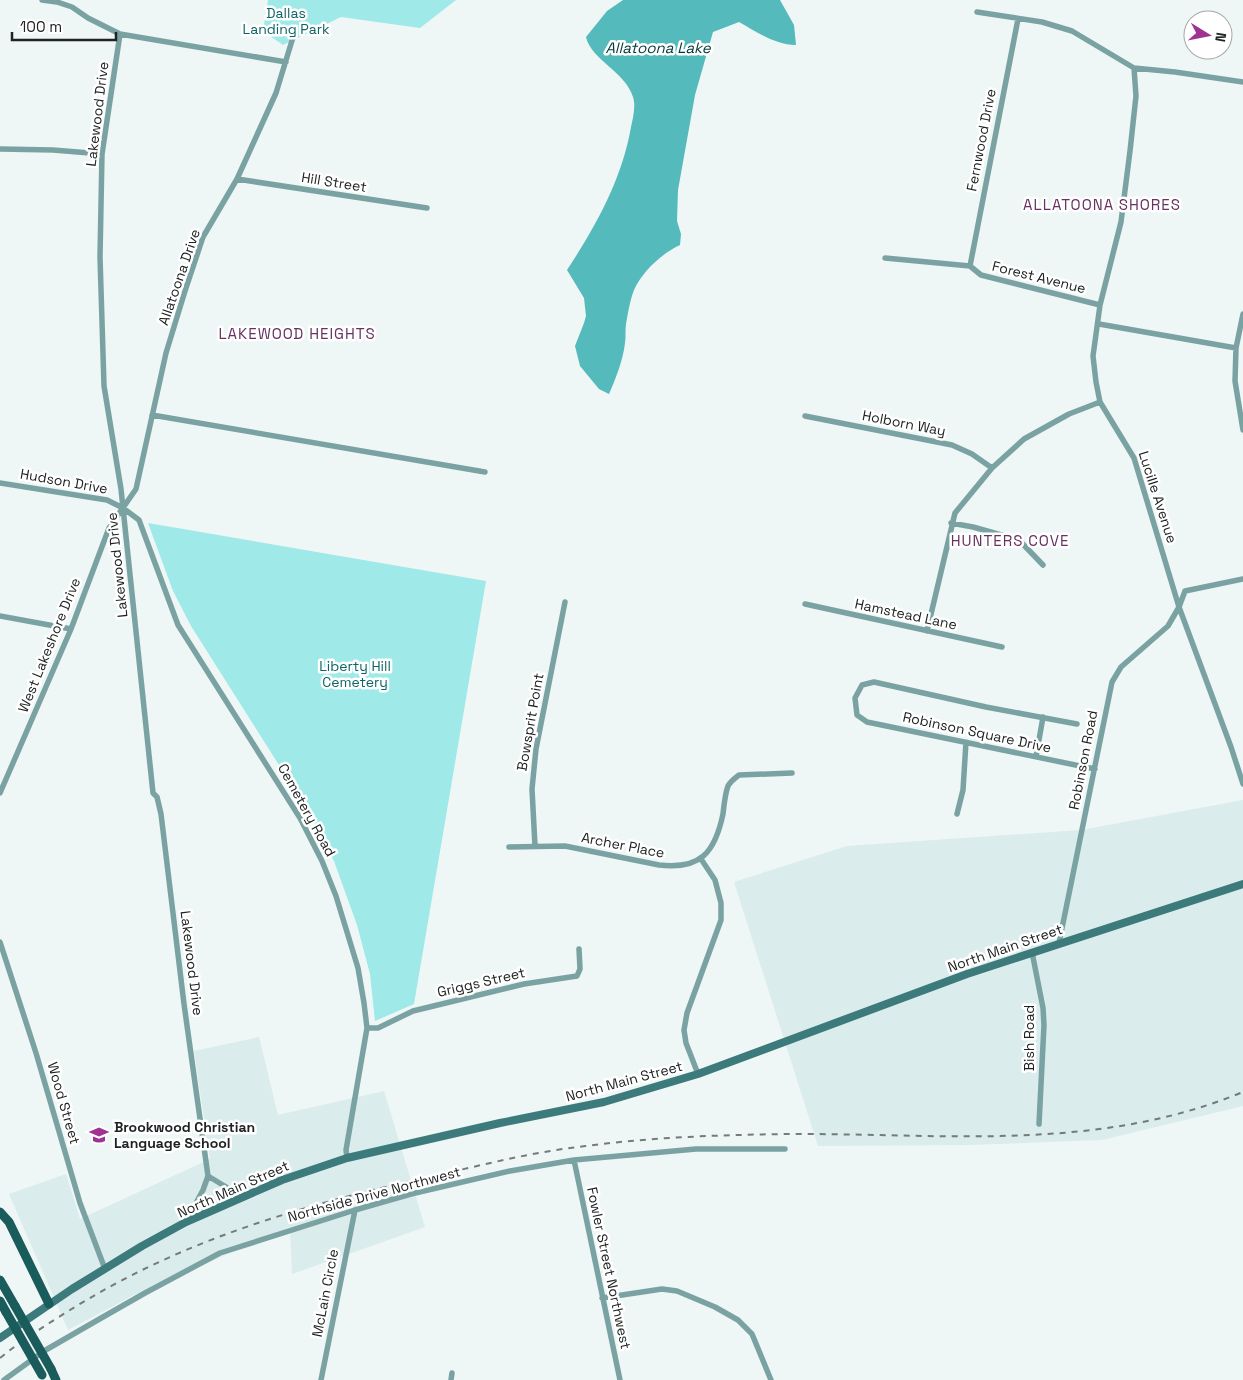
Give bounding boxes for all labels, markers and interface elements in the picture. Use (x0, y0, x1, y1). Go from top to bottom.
park label: Dallas Landing Park (242, 4, 330, 38)
scale bar (12, 10, 116, 42)
north arrow (1183, 10, 1233, 60)
text: 100 m (20, 17, 62, 36)
text: N (1211, 31, 1230, 43)
water label: Allatoona Lake (605, 38, 712, 57)
street label: Lakewood Drive (82, 61, 112, 167)
street label: Fernwood Drive (962, 87, 1000, 193)
street label: Hill Street (300, 168, 368, 196)
district label: ALLATOONA SHORES (1023, 195, 1181, 214)
street label: Allatoona Drive (154, 227, 204, 327)
street label: Forest Avenue (990, 257, 1088, 297)
district label: LAKEWOOD HEIGHTS (218, 324, 376, 343)
street label: Holborn Way (861, 406, 947, 440)
street label: Lucille Avenue (1135, 449, 1181, 545)
street label: Hudson Drive (19, 464, 109, 498)
street label: Lakewood Drive (103, 512, 131, 618)
district label: HUNTERS COVE (951, 531, 1069, 550)
street label: West Lakeshore Drive (14, 575, 84, 715)
street label: Hamstead Lane (853, 594, 959, 634)
park label: Liberty Hill Cemetery (319, 657, 391, 691)
street label: Bowsprit Point (513, 672, 547, 772)
street label: Robinson Square Drive (901, 707, 1053, 757)
street label: Robinson Road (1065, 709, 1101, 811)
street label: Cemetery Road (274, 760, 340, 860)
street label: Archer Place (580, 828, 666, 862)
street label: Lakewood Drive (177, 910, 207, 1016)
street label: North Main Street (945, 920, 1065, 976)
street label: Griggs Street (435, 963, 527, 1001)
street label: Bish Road (1020, 1005, 1038, 1071)
street label: North Main Street (564, 1057, 684, 1105)
street label: Wood Street (44, 1060, 84, 1146)
place label: Brookwood Christian Language School (114, 1118, 255, 1152)
school or university icon: Brookwood Christian Language School (88, 1124, 110, 1146)
street label: North Main Street (174, 1156, 292, 1222)
street label: Northside Drive Northwest (286, 1162, 462, 1226)
street label: Fowler Street Northwest (583, 1185, 635, 1351)
street label: McLain Circle (308, 1247, 342, 1339)

